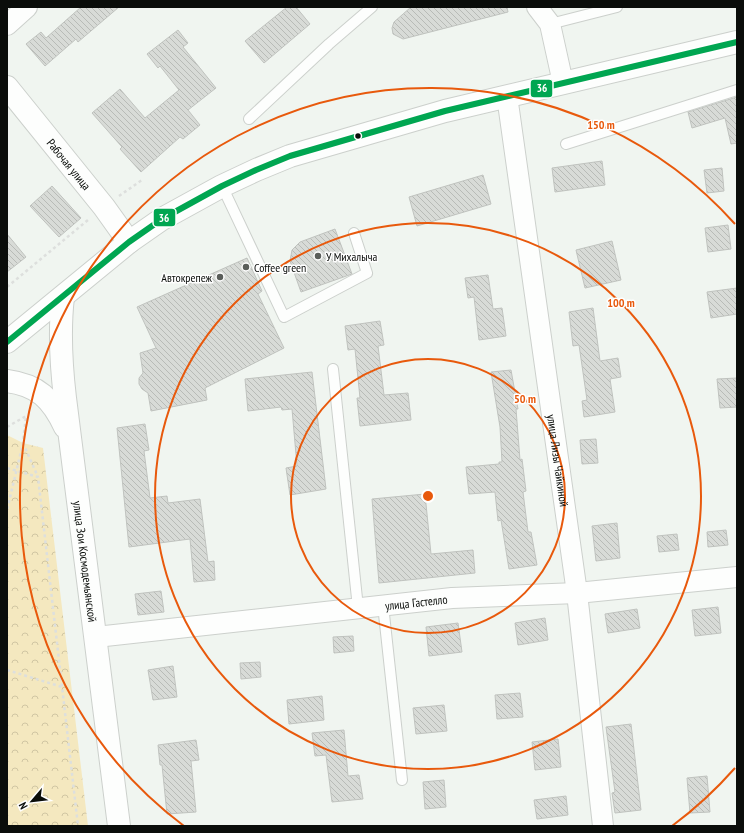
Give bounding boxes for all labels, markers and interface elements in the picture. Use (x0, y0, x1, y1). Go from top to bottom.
line badge: 36 (530, 79, 553, 98)
text: 36 (537, 81, 547, 95)
text: 150 m (587, 117, 615, 132)
unlabelled marker (353, 131, 363, 141)
street label: Рабочая улица (44, 135, 95, 193)
line badge: 36 (153, 208, 176, 227)
text: 36 (159, 211, 169, 225)
place label: У Михалыча (326, 249, 377, 264)
marker: У Михалыча (313, 251, 323, 261)
place label: Coffee green (254, 260, 306, 275)
marker: Coffee green (241, 262, 251, 272)
place label: Автокрепеж (161, 270, 213, 285)
marker: Автокрепеж (215, 272, 225, 282)
text: 100 m (607, 295, 635, 310)
text: 50 m (514, 391, 536, 406)
street label: улица Лизы Чайкиной (544, 413, 572, 508)
centre of rings (421, 489, 435, 503)
street label: улица Зои Космодемьянской (71, 500, 101, 623)
street label: улица Гастелло (384, 591, 448, 613)
north arrow (12, 781, 52, 821)
text: N (16, 800, 31, 812)

